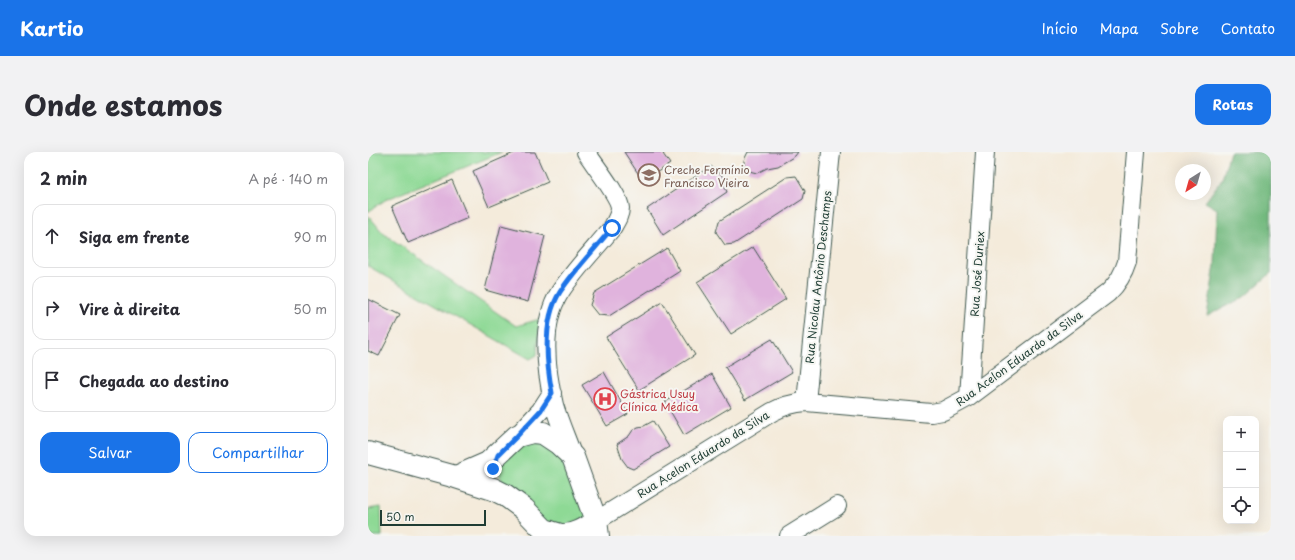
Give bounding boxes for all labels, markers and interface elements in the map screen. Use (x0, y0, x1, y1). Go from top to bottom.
text: Kartio (20, 14, 83, 42)
text: Início (1042, 18, 1078, 39)
text: Mapa (1100, 18, 1138, 39)
text: Sobre (1160, 18, 1199, 39)
text: Contato (1221, 18, 1275, 39)
text: Onde estamos (24, 83, 223, 126)
button: Rotas (1195, 84, 1271, 125)
place label: Creche Fermínio Francisco Vieira (664, 161, 750, 191)
school or university icon: Creche Fermínio Francisco Vieira (636, 162, 662, 188)
north arrow (1175, 164, 1211, 200)
text: 2 min (40, 165, 87, 191)
text: A pé · 140 m (248, 169, 328, 188)
street label: Rua Nicolau Antônio Deschamps (800, 190, 836, 364)
route start (603, 219, 621, 237)
icon: ahead (41, 225, 63, 247)
text: Siga em frente (79, 225, 189, 248)
text: 90 m (294, 227, 327, 246)
street label: Rua José Duriex (966, 230, 988, 317)
icon: right (41, 297, 63, 319)
text: Vire à direita (79, 297, 180, 320)
text: 50 m (293, 299, 327, 318)
street label: Rua Acelon Eduardo da Silva (952, 306, 1086, 410)
icon: arrive (41, 369, 63, 391)
text: Chegada ao destino (79, 369, 229, 392)
place label: Gástrica Usuy Clínica Médica (620, 385, 698, 415)
hospital icon: Gástrica Usuy Clínica Médica (592, 386, 618, 412)
street label: Rua Acelon Eduardo da Silva (634, 406, 773, 502)
map controls (1223, 416, 1259, 524)
button: + (1223, 416, 1259, 452)
button: Salvar (40, 432, 180, 473)
button: Compartilhar (188, 432, 328, 473)
button: − (1223, 452, 1259, 488)
route end (484, 460, 502, 478)
button: locate (1223, 488, 1259, 524)
scale bar (380, 508, 486, 527)
text: 50 m (386, 508, 415, 525)

